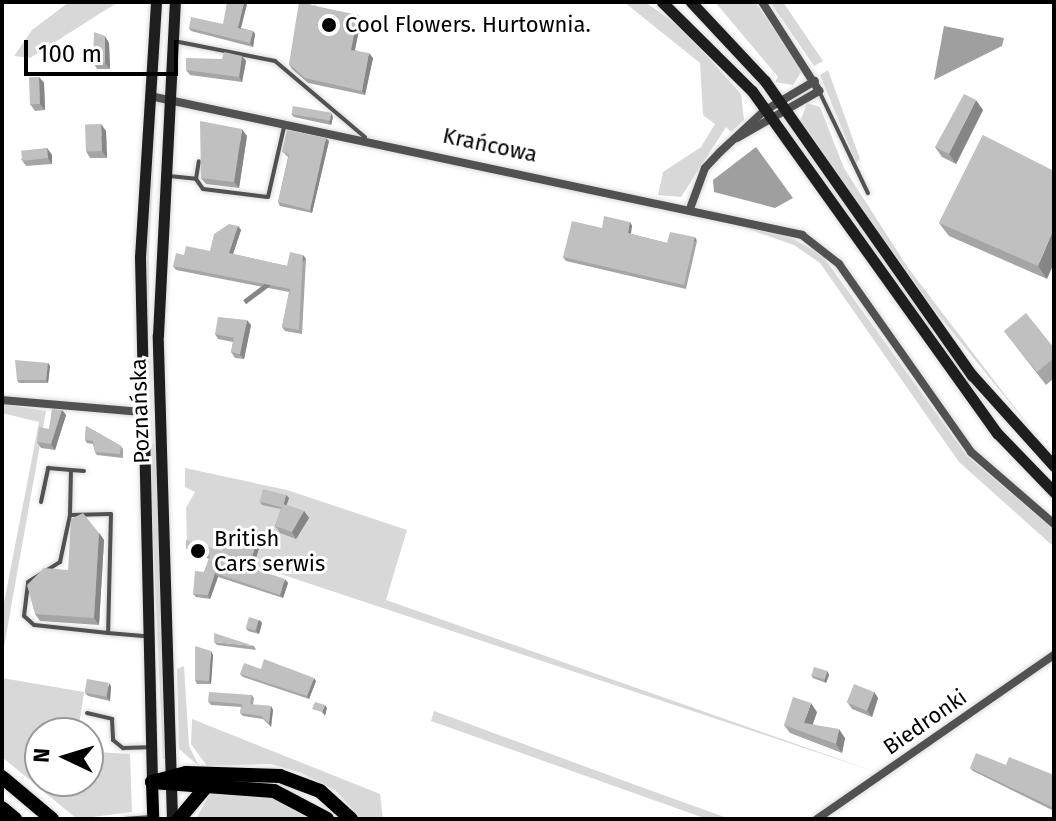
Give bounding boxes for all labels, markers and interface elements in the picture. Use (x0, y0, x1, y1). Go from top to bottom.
place label: Cool Flowers. Hurtownia. (345, 12, 591, 38)
marker: Cool Flowers. Hurtownia. (320, 16, 338, 34)
scale bar (28, 24, 182, 74)
text: 100 m (38, 40, 102, 68)
street label: Krańcowa (440, 122, 540, 168)
street label: Poznańska (125, 358, 155, 464)
place label: British Cars serwis (214, 525, 325, 576)
marker: British Cars serwis (189, 542, 207, 560)
street label: Biedronki (878, 684, 972, 760)
north arrow (24, 717, 104, 797)
text: N (28, 747, 56, 764)

